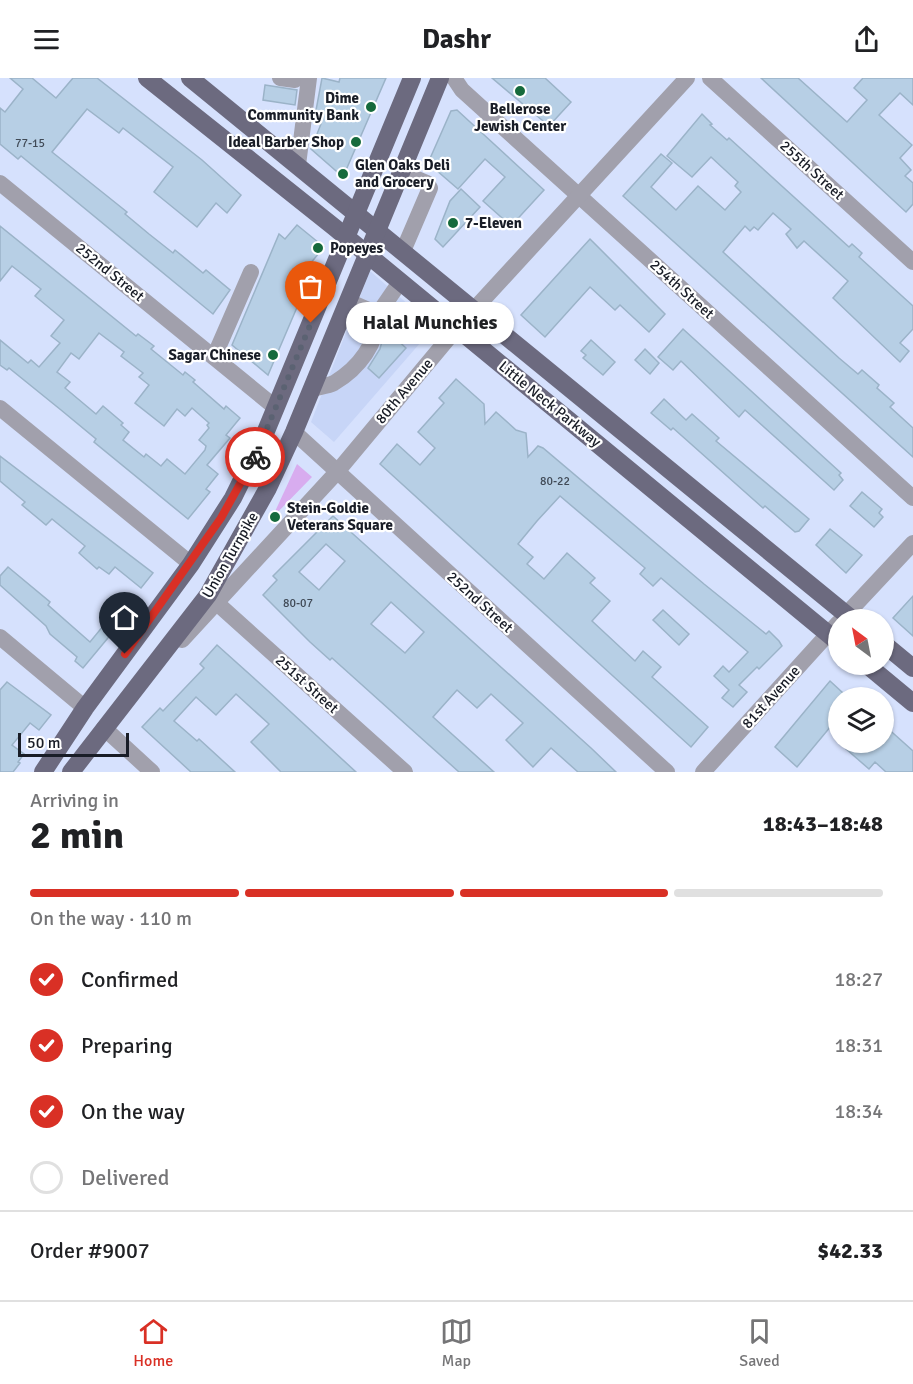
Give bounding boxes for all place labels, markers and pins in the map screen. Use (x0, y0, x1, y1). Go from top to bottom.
marker: Bellerose Jewish Center (513, 84, 527, 98)
place label: Dime Community Bank (248, 89, 359, 124)
marker: Dime Community Bank (364, 100, 378, 114)
place label: Bellerose Jewish Center (474, 100, 566, 135)
place label: Ideal Barber Shop (228, 133, 344, 151)
marker: Ideal Barber Shop (349, 135, 363, 149)
place label: Glen Oaks Deli and Grocery (355, 156, 450, 191)
marker: Glen Oaks Deli and Grocery (336, 167, 350, 181)
place label: 7-Eleven (465, 214, 522, 232)
marker: 7-Eleven (446, 216, 460, 230)
place label: Popeyes (330, 239, 383, 257)
marker: Popeyes (311, 241, 325, 255)
pin (285, 261, 336, 323)
callout: Halal Munchies (347, 302, 515, 344)
place label: Sagar Chinese (169, 346, 261, 364)
marker: Sagar Chinese (266, 348, 280, 362)
place label: Stein-Goldie Veterans Square (287, 499, 393, 534)
marker: Stein-Goldie Veterans Square (268, 510, 282, 524)
pin (99, 592, 150, 654)

